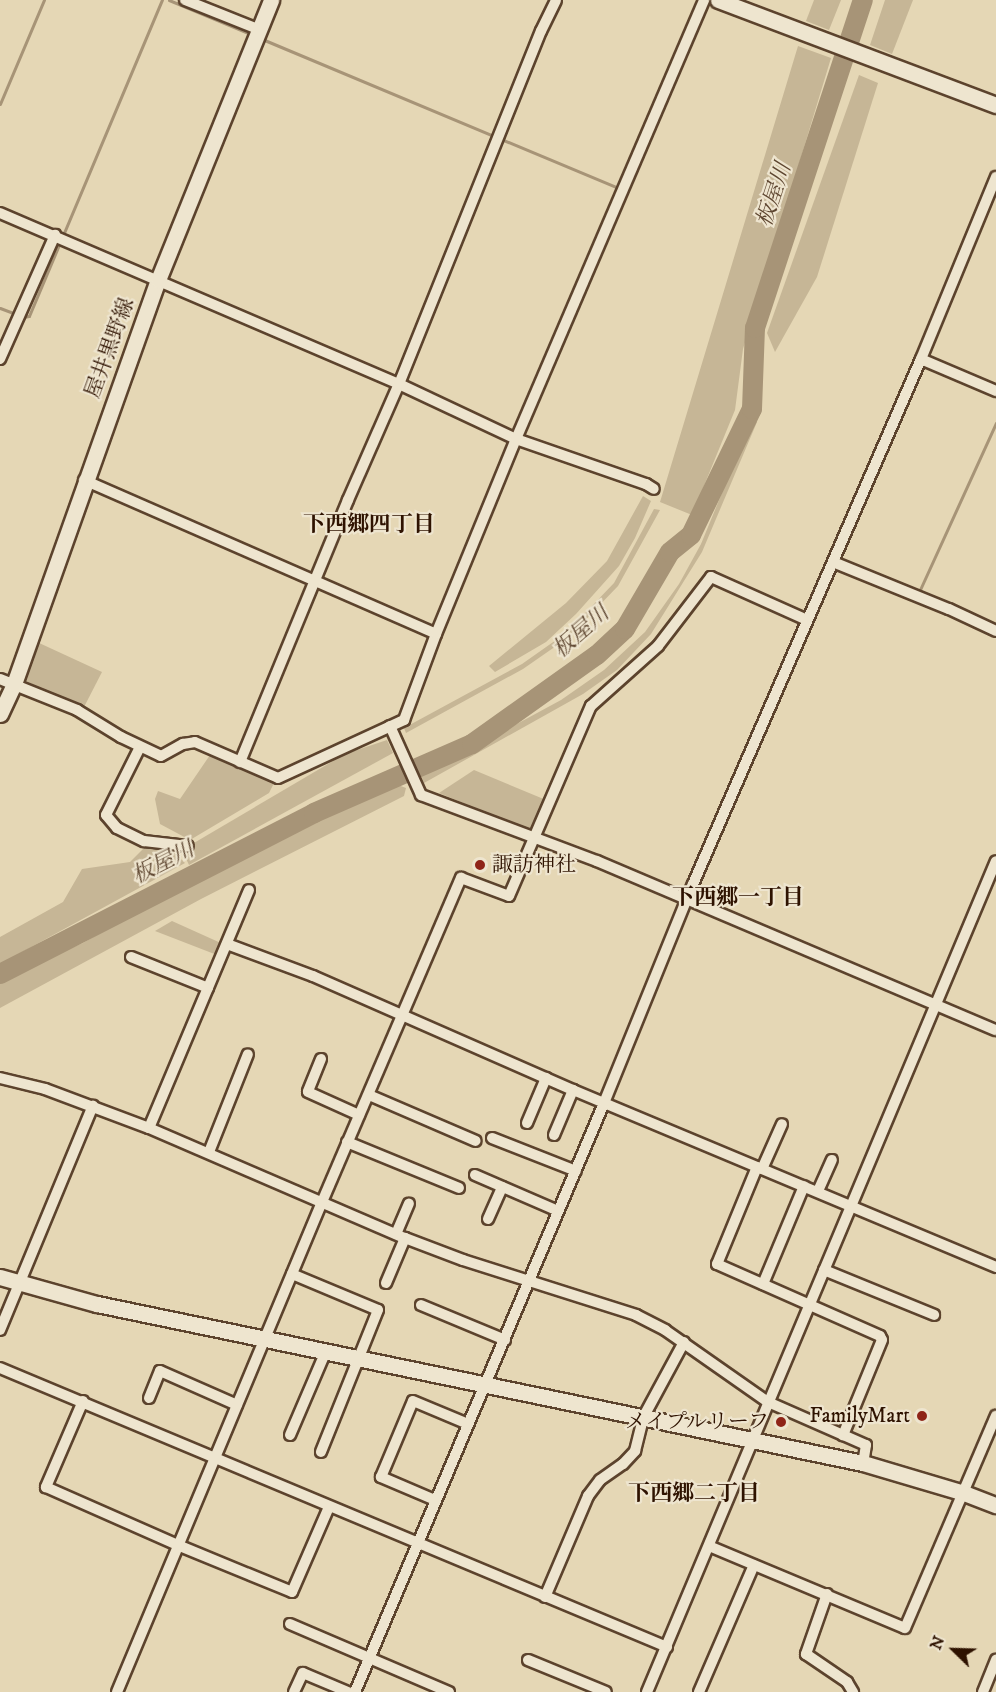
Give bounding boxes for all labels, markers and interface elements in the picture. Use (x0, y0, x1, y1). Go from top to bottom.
water label: 板屋川 (751, 160, 797, 230)
street label: 屋井黒野線 (80, 294, 140, 402)
district label: 下西郷四丁目 (303, 512, 435, 538)
water label: 板屋川 (547, 600, 615, 664)
water label: 板屋川 (128, 836, 198, 890)
place label: 諏訪神社 (492, 852, 576, 878)
marker: 諏訪神社 (473, 858, 487, 872)
district label: 下西郷一丁目 (672, 885, 804, 911)
place label: FamilyMart (809, 1403, 910, 1429)
place label: メイプルリーフ (622, 1409, 769, 1435)
marker: FamilyMart (915, 1409, 929, 1423)
marker: メイプルリーフ (774, 1415, 788, 1429)
district label: 下西郷二丁目 (628, 1481, 760, 1507)
north arrow (924, 1620, 984, 1680)
text: N (926, 1633, 949, 1653)

